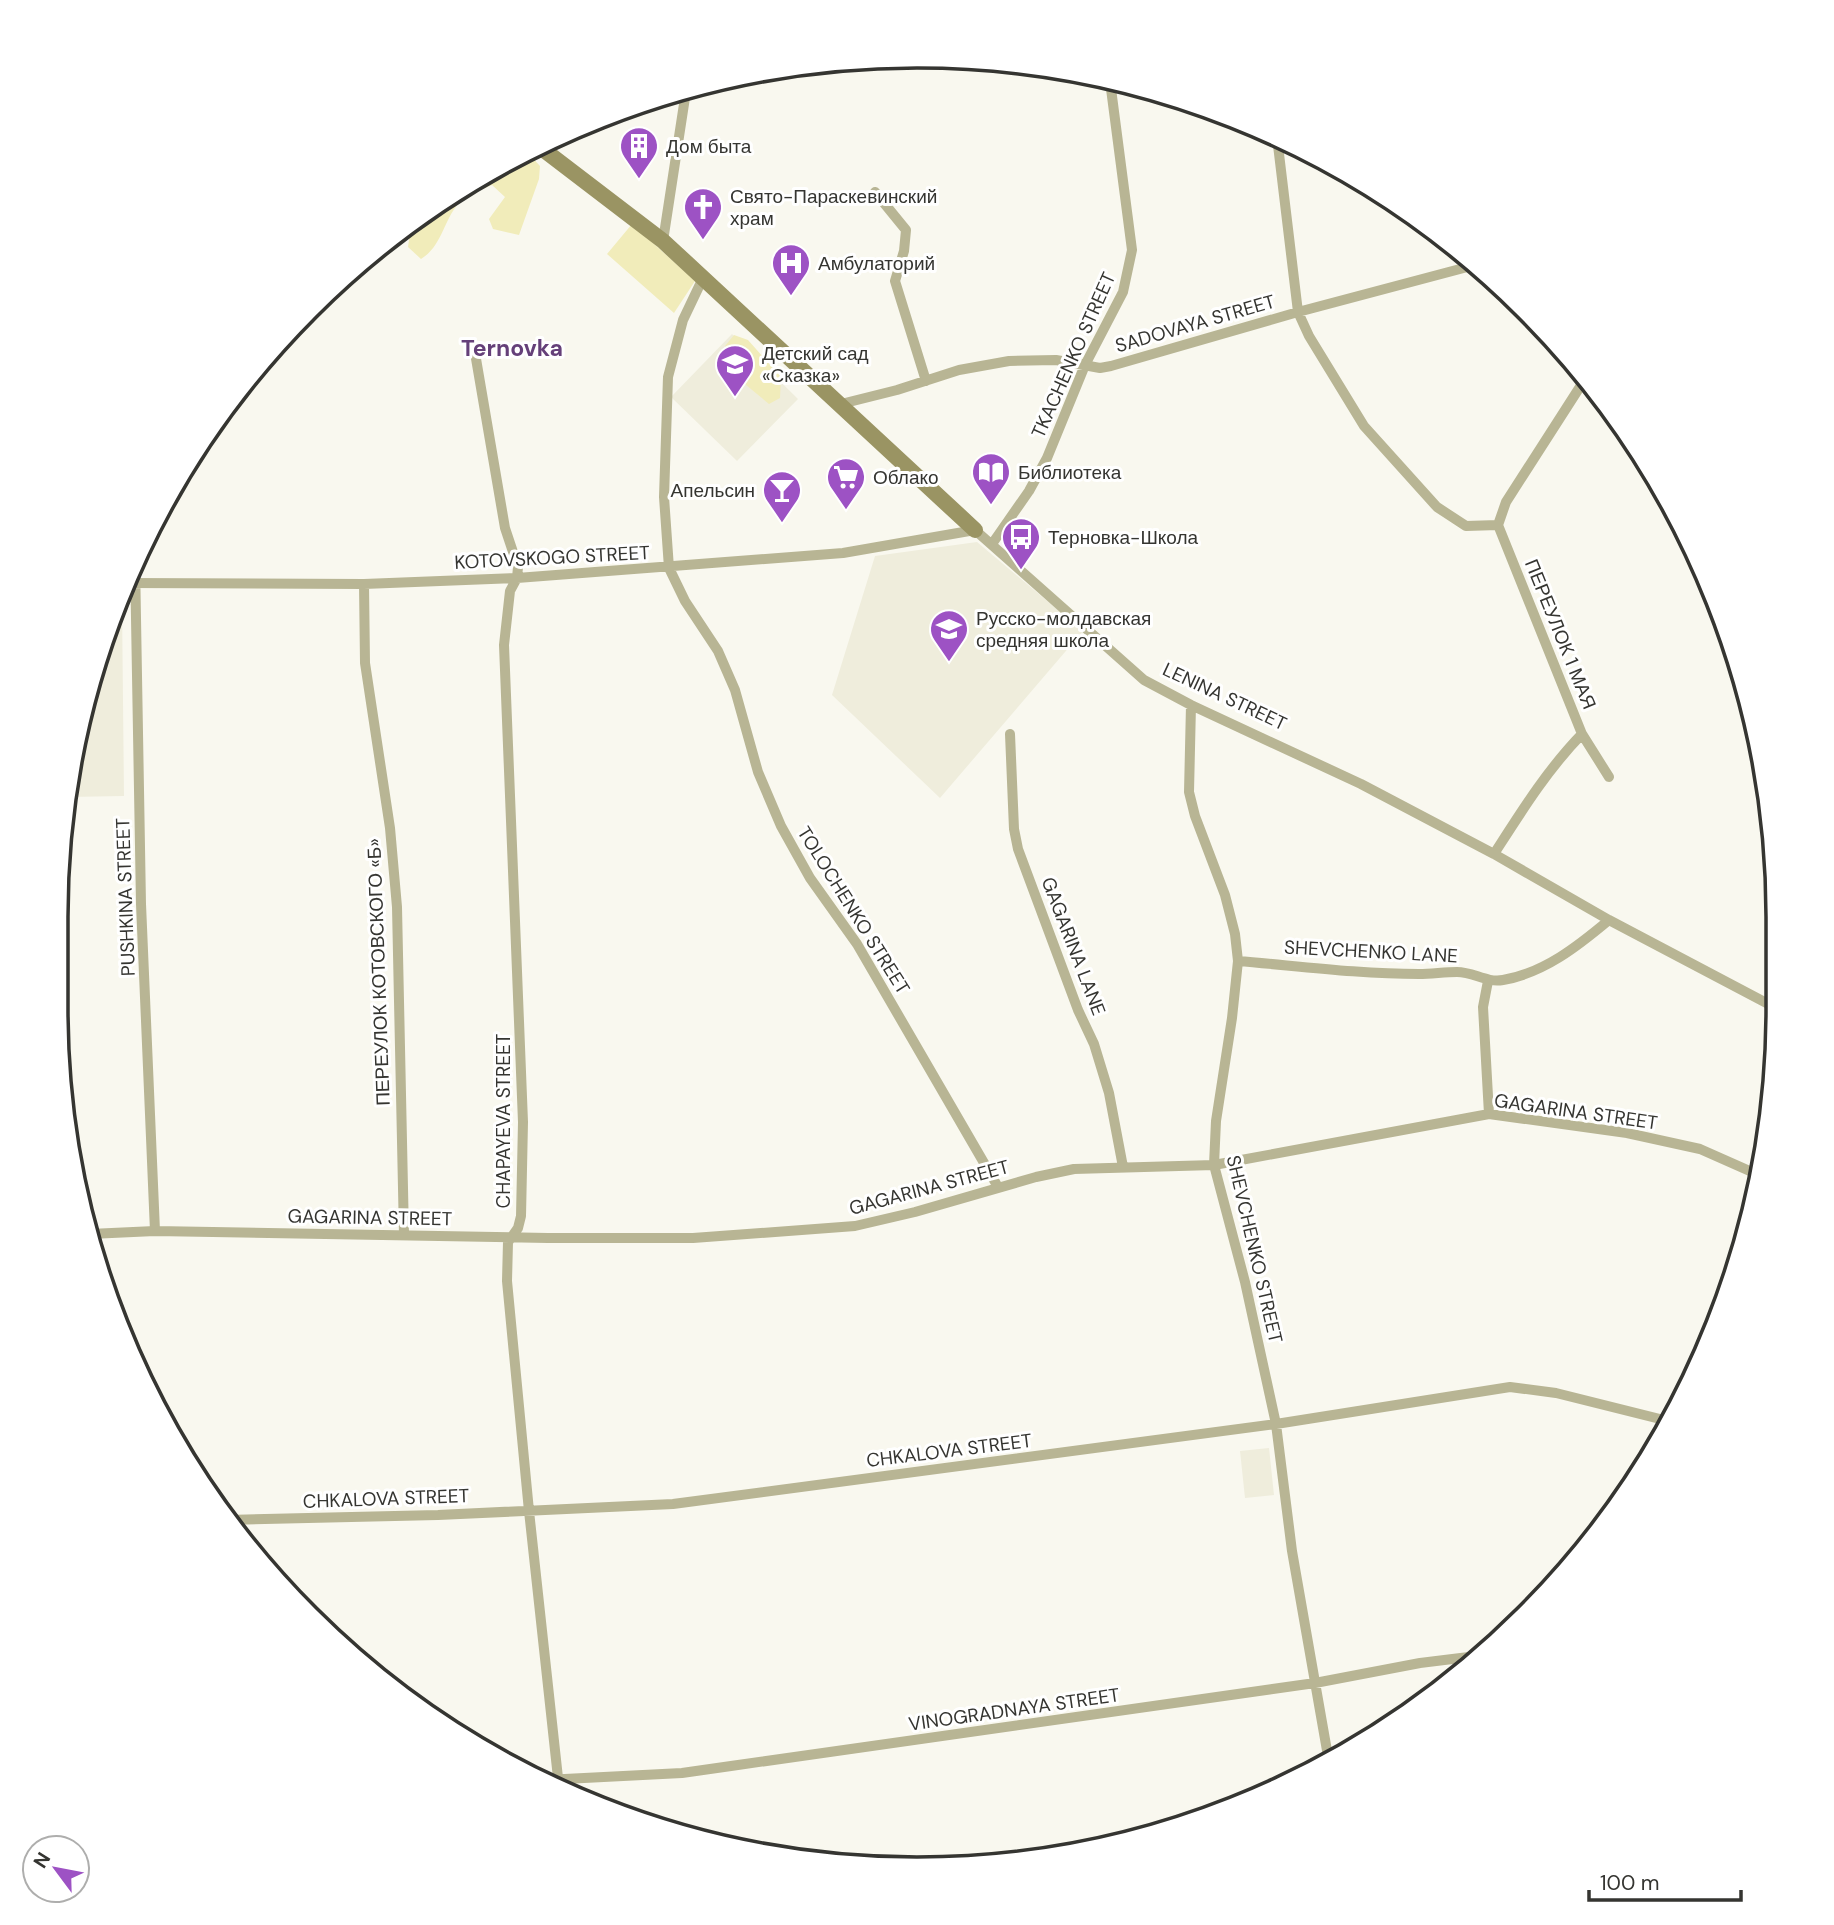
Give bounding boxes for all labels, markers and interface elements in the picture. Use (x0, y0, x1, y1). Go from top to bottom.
building icon: Дом быта (618, 125, 660, 180)
place label: Дом быта (666, 134, 752, 159)
place label: Свято-Параскевинский храм (730, 184, 937, 231)
church icon: Свято-Параскевинский храм (682, 186, 724, 241)
hospital icon: Амбулаторий (770, 242, 812, 297)
place label: Амбулаторий (818, 251, 935, 276)
street label: TKACHENKO STREET (1026, 268, 1121, 442)
street label: SADOVAYA STREET (1112, 289, 1278, 358)
district label: Ternovka (461, 333, 563, 363)
place label: Детский сад «Сказка» (762, 341, 869, 388)
school or university icon: Детский сад «Сказка» (714, 343, 756, 398)
library icon: Библиотека (970, 451, 1012, 506)
supermarket icon: Облако (825, 456, 867, 511)
place label: Библиотека (1018, 460, 1122, 485)
place label: Облако (873, 465, 939, 490)
bar icon: Апельсин (761, 469, 803, 524)
place label: Апельсин (671, 478, 755, 503)
bus stop icon: Терновка-Школа (1000, 516, 1042, 571)
place label: Терновка-Школа (1048, 525, 1199, 550)
street label: KOTOVSKOGO STREET (454, 540, 651, 575)
street label: ПЕРЕУЛОК 1 МАЯ (1519, 555, 1602, 713)
place label: Русско-молдавская средняя школа (976, 606, 1151, 653)
school or university icon: Русско-молдавская средняя школа (928, 608, 970, 663)
street label: LENINA STREET (1159, 657, 1291, 736)
street label: PUSHKINA STREET (110, 817, 141, 977)
street label: TOLOCHENKO STREET (792, 822, 916, 999)
street label: ПЕРЕУЛОК КОТОВСКОГО «Б» (361, 838, 396, 1106)
street label: GAGARINA LANE (1036, 873, 1111, 1019)
street label: SHEVCHENKO LANE (1283, 934, 1458, 969)
street label: CHAPAYEVA STREET (491, 1033, 516, 1208)
street label: GAGARINA STREET (1493, 1088, 1659, 1135)
street label: SHEVCHENKO STREET (1221, 1153, 1288, 1346)
street label: GAGARINA STREET (846, 1154, 1012, 1221)
street label: GAGARINA STREET (287, 1204, 453, 1231)
street label: CHKALOVA STREET (865, 1428, 1034, 1473)
street label: CHKALOVA STREET (302, 1483, 470, 1514)
street label: VINOGRADNAYA STREET (907, 1682, 1122, 1737)
north arrow (21, 1834, 91, 1904)
text: N (28, 1848, 56, 1873)
scale bar (1589, 1858, 1741, 1902)
text: 100 m (1600, 1869, 1660, 1897)

